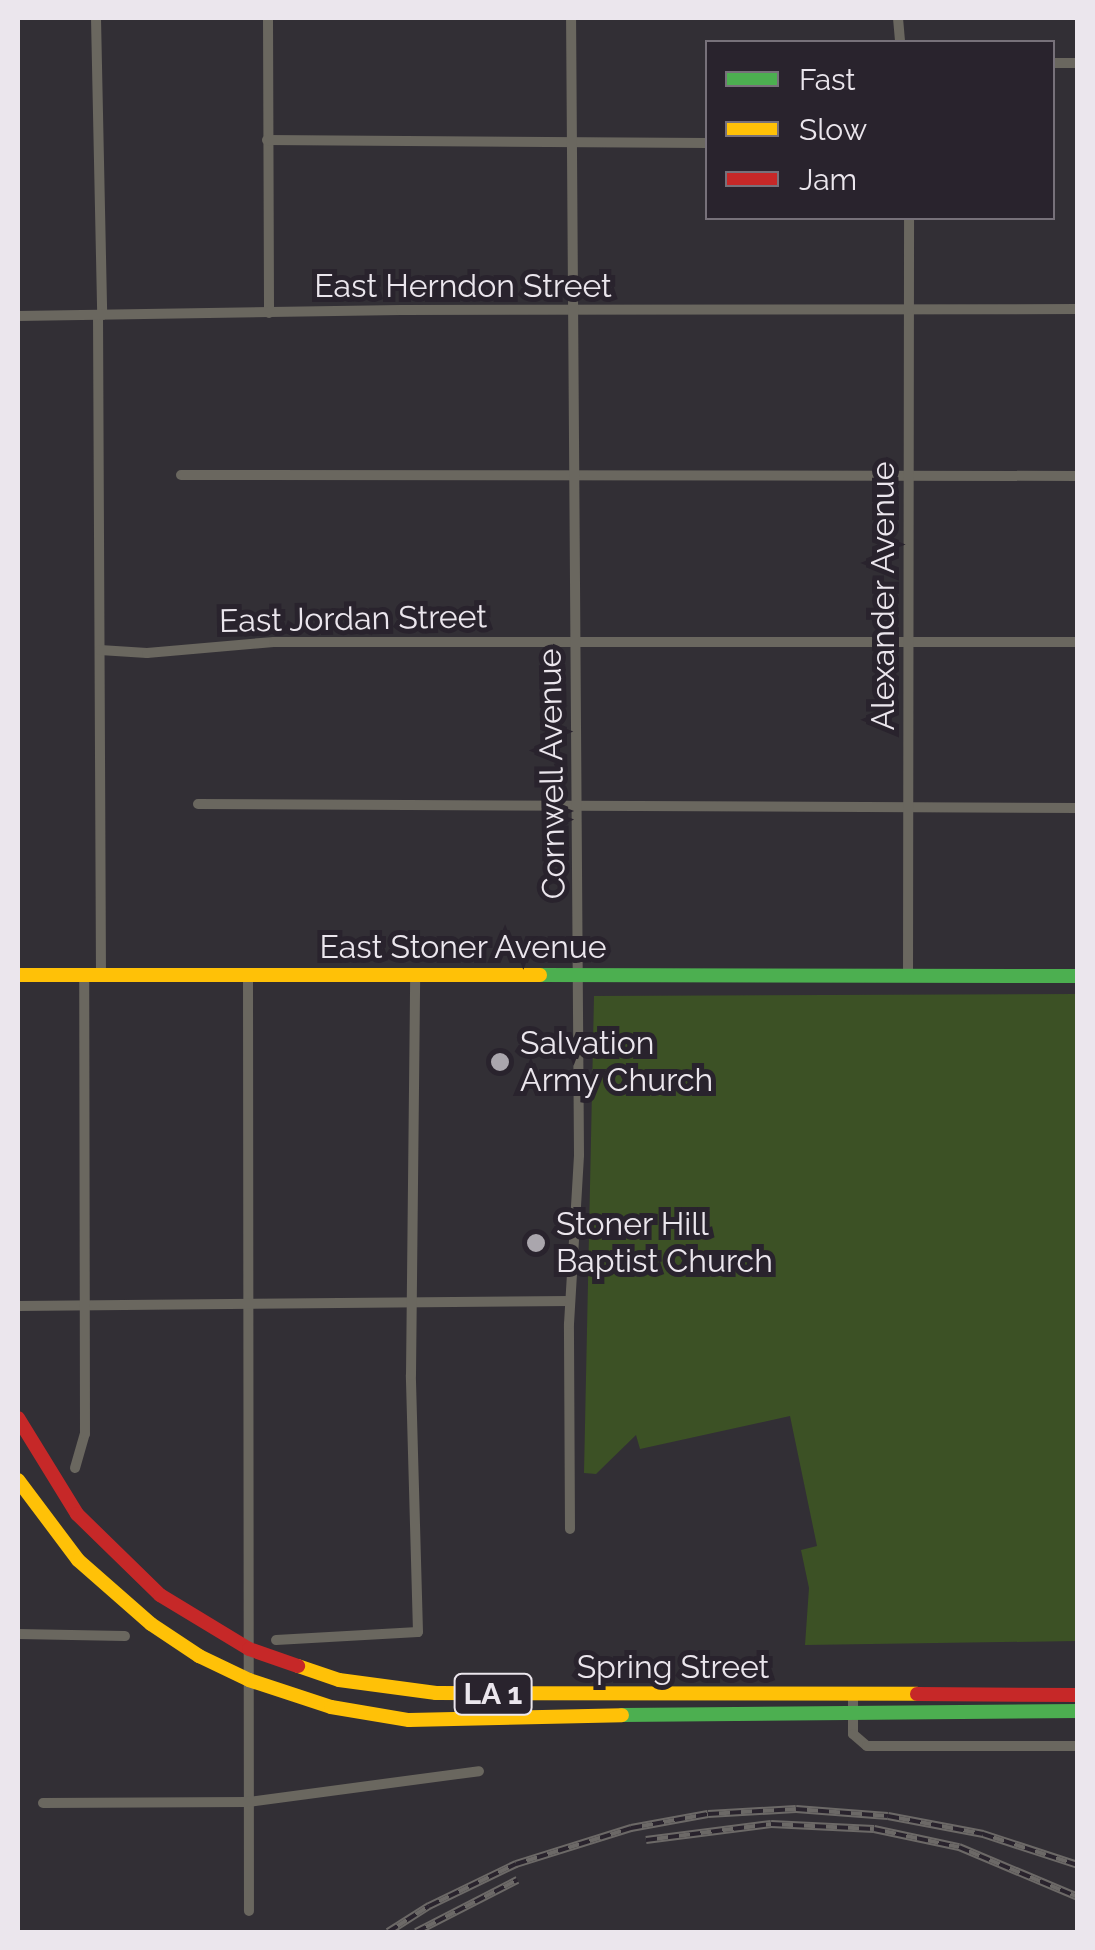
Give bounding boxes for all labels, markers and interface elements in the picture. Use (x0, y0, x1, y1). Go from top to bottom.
legend (705, 40, 1055, 220)
text: Fast (799, 62, 856, 97)
text: Slow (799, 112, 867, 147)
text: Jam (799, 162, 857, 197)
street label: East Herndon Street (314, 267, 612, 305)
street label: Alexander Avenue (864, 461, 902, 731)
street label: East Jordan Street (218, 597, 488, 641)
street label: Cornwell Avenue (531, 647, 573, 901)
street label: East Stoner Avenue (319, 928, 607, 966)
place label: Salvation Army Church (520, 1025, 714, 1100)
marker: Salvation Army Church (489, 1051, 511, 1073)
place label: Stoner Hill Baptist Church (556, 1206, 773, 1281)
marker: Stoner Hill Baptist Church (525, 1232, 547, 1254)
street label: Spring Street (577, 1648, 769, 1686)
road number: LA 1 (453, 1669, 533, 1719)

